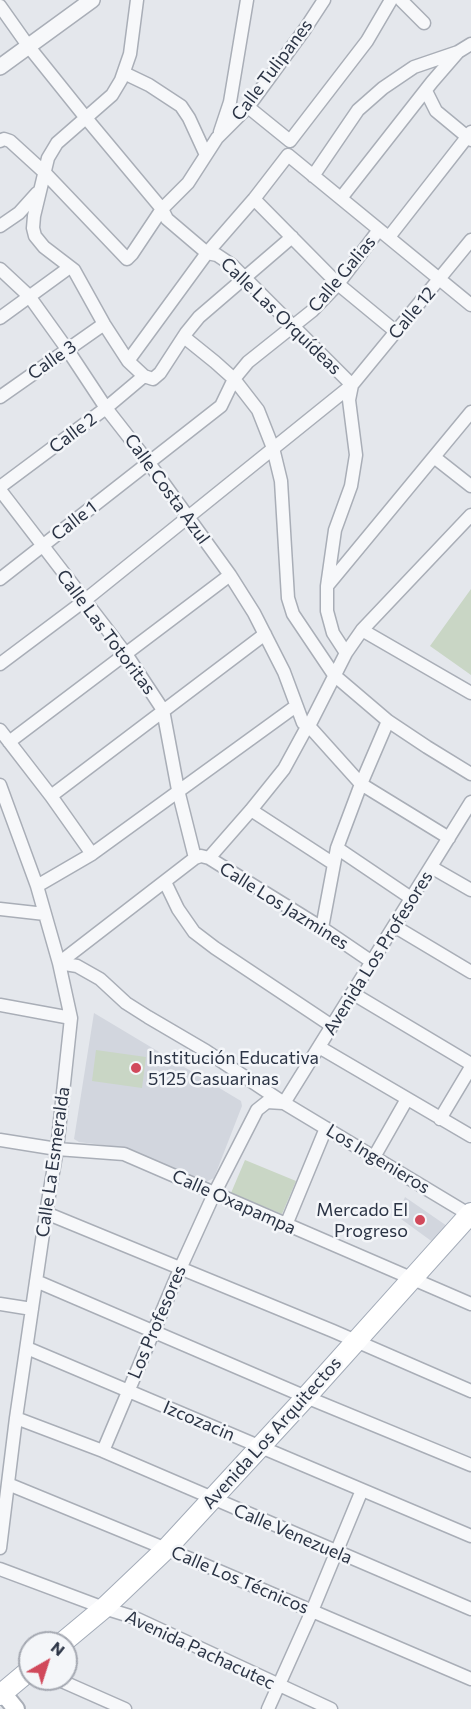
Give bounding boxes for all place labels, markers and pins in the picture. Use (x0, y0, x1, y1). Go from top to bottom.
place label: Institución Educativa 5125 Casuarinas (148, 1047, 319, 1090)
marker: Institución Educativa 5125 Casuarinas (129, 1061, 143, 1075)
place label: Mercado El Progreso (316, 1199, 408, 1242)
marker: Mercado El Progreso (413, 1213, 427, 1227)

